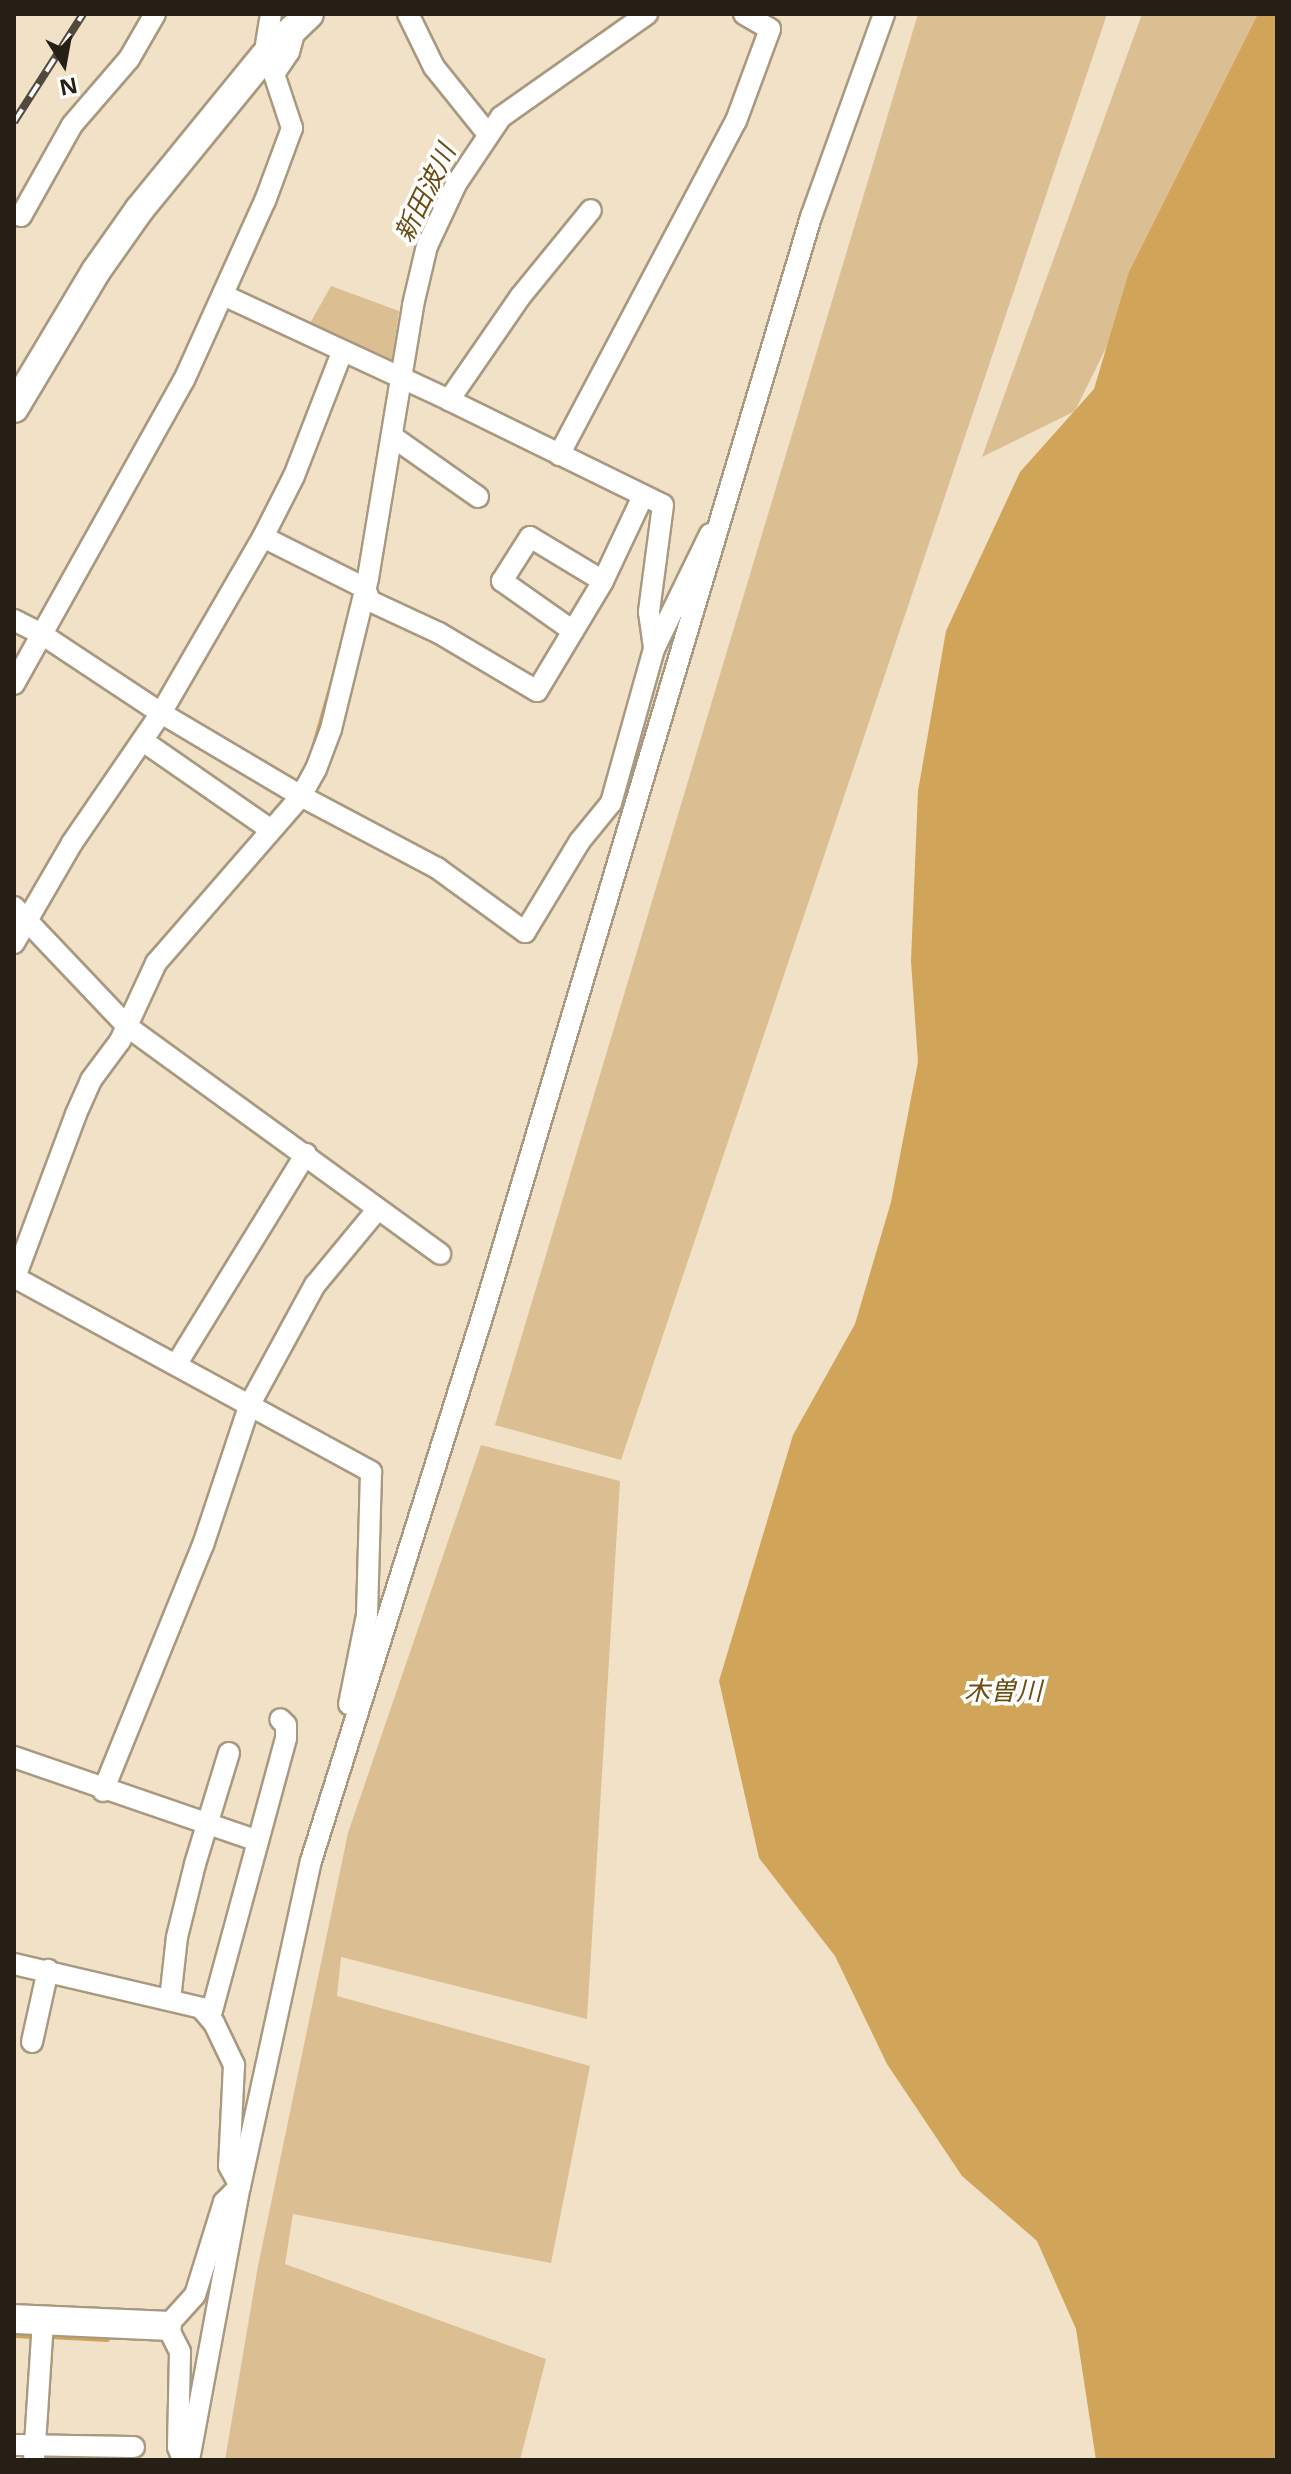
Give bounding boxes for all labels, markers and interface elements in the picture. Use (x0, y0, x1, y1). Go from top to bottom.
north arrow (24, 24, 104, 104)
text: N (57, 71, 80, 104)
water label: 新田波川 (388, 139, 462, 247)
water label: 木曽川 (964, 1675, 1042, 1707)

